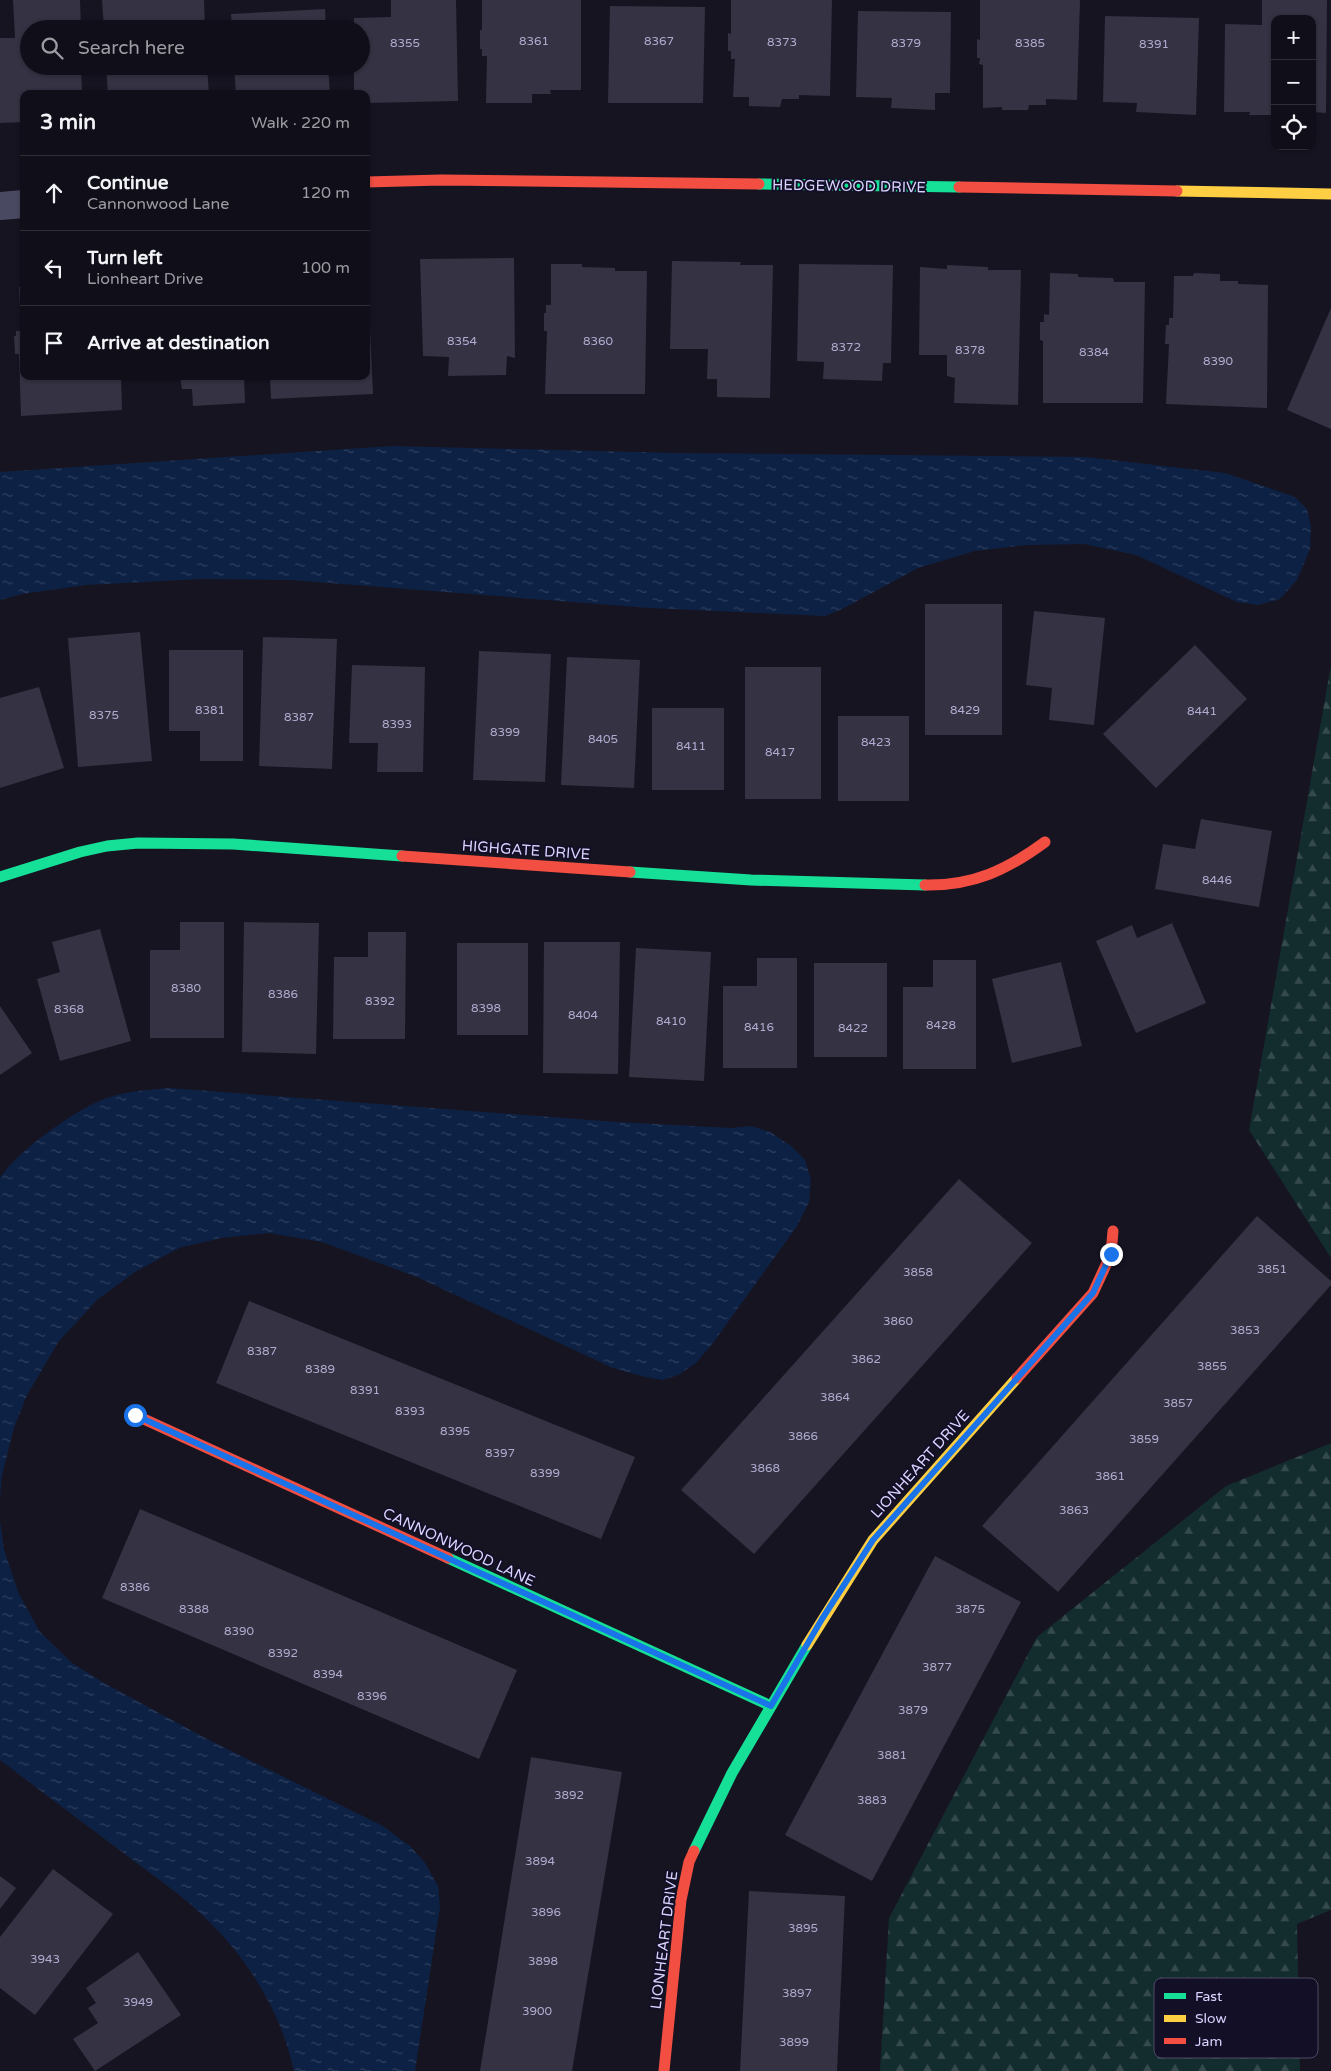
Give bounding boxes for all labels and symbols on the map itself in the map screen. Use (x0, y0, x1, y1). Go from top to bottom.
house number: 8361 (519, 34, 549, 48)
house number: 8367 (644, 34, 674, 48)
house number: 8373 (767, 35, 797, 49)
house number: 8355 (390, 36, 420, 50)
house number: 8379 (891, 36, 921, 50)
house number: 8385 (1015, 36, 1045, 50)
house number: 8391 (1139, 37, 1169, 51)
street label: HEDGEWOOD DRIVE (772, 176, 926, 196)
house number: 8354 (447, 334, 478, 348)
house number: 8360 (583, 334, 614, 348)
house number: 8372 (831, 340, 861, 354)
house number: 8378 (955, 343, 985, 357)
house number: 8384 (1079, 345, 1110, 359)
house number: 8390 (1203, 354, 1234, 368)
house number: 8381 (195, 703, 225, 717)
house number: 8429 (950, 703, 980, 717)
house number: 8441 (1187, 704, 1217, 718)
house number: 8375 (89, 708, 119, 722)
house number: 8387 (284, 710, 314, 724)
house number: 8393 (382, 717, 412, 731)
house number: 8399 (490, 725, 520, 739)
house number: 8405 (588, 732, 618, 746)
house number: 8423 (861, 735, 891, 749)
house number: 8411 (676, 739, 706, 753)
house number: 8417 (765, 745, 795, 759)
street label: HIGHGATE DRIVE (461, 837, 591, 863)
house number: 8446 (1202, 873, 1232, 887)
house number: 8380 (171, 981, 202, 995)
house number: 8386 (268, 987, 298, 1001)
house number: 8392 (365, 994, 395, 1008)
house number: 8398 (471, 1001, 501, 1015)
house number: 8368 (54, 1002, 84, 1016)
house number: 8404 (568, 1008, 599, 1022)
house number: 8410 (656, 1014, 687, 1028)
house number: 8428 (926, 1018, 956, 1032)
house number: 8416 (744, 1020, 774, 1034)
house number: 8422 (838, 1021, 868, 1035)
route end (1100, 1243, 1123, 1266)
house number: 3851 (1257, 1262, 1287, 1276)
house number: 3858 (903, 1265, 933, 1279)
house number: 3860 (883, 1314, 914, 1328)
house number: 3853 (1230, 1323, 1260, 1337)
house number: 8387 (247, 1344, 277, 1358)
house number: 3862 (851, 1352, 881, 1366)
house number: 3855 (1197, 1359, 1227, 1373)
house number: 8389 (305, 1362, 335, 1376)
house number: 8391 (350, 1383, 380, 1397)
house number: 3864 (820, 1390, 851, 1404)
house number: 3857 (1163, 1396, 1193, 1410)
route start (124, 1404, 147, 1427)
house number: 8393 (395, 1404, 425, 1418)
street label: LIONHEART DRIVE (867, 1406, 973, 1522)
house number: 8395 (440, 1424, 470, 1438)
house number: 3866 (788, 1429, 818, 1443)
house number: 3859 (1129, 1432, 1159, 1446)
house number: 8397 (485, 1446, 515, 1460)
house number: 3868 (750, 1461, 780, 1475)
house number: 8399 (530, 1466, 560, 1480)
house number: 3861 (1095, 1469, 1125, 1483)
house number: 3863 (1059, 1503, 1089, 1517)
street label: CANNONWOOD LANE (380, 1504, 538, 1590)
house number: 8386 (120, 1580, 150, 1594)
house number: 8388 (179, 1602, 209, 1616)
house number: 3875 (955, 1602, 985, 1616)
house number: 8390 (224, 1624, 255, 1638)
house number: 8392 (268, 1646, 298, 1660)
house number: 3877 (922, 1660, 952, 1674)
house number: 8394 (313, 1667, 344, 1681)
house number: 8396 (357, 1689, 387, 1703)
house number: 3879 (898, 1703, 928, 1717)
house number: 3881 (877, 1748, 907, 1762)
house number: 3892 (554, 1788, 584, 1802)
house number: 3883 (857, 1793, 887, 1807)
house number: 3894 (525, 1854, 556, 1868)
street label: LIONHEART DRIVE (647, 1870, 681, 2010)
house number: 3896 (531, 1905, 561, 1919)
house number: 3895 (788, 1921, 818, 1935)
house number: 3943 (30, 1952, 60, 1966)
house number: 3898 (528, 1954, 558, 1968)
legend (1154, 1978, 1318, 2058)
house number: 3897 (782, 1986, 812, 2000)
text: Fast (1195, 1988, 1223, 2005)
house number: 3949 (123, 1995, 153, 2009)
house number: 3900 (522, 2004, 553, 2018)
text: Slow (1195, 2010, 1227, 2027)
text: Jam (1195, 2033, 1222, 2050)
house number: 3899 (779, 2035, 809, 2049)

